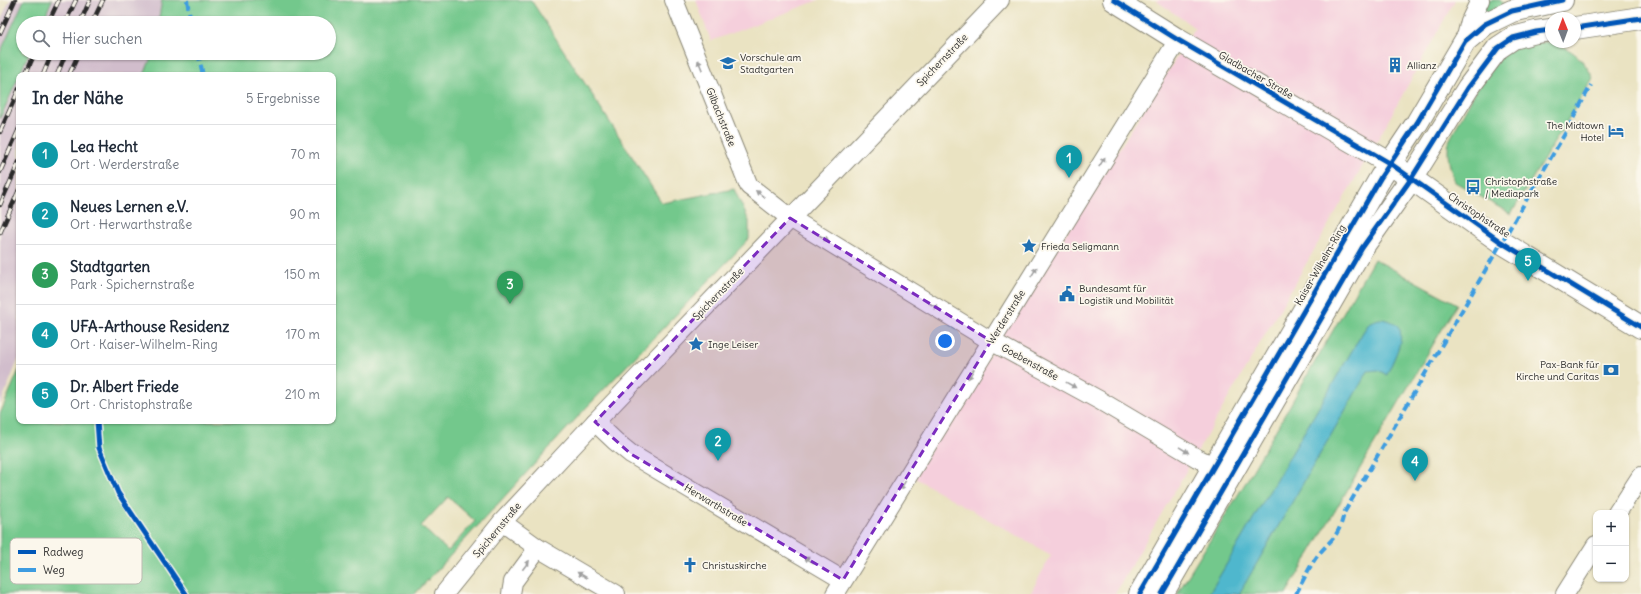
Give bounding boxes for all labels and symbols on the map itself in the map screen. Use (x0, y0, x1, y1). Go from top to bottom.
north arrow (1545, 12, 1581, 48)
street label: Spichernstraße (914, 31, 970, 89)
street label: Gladbacher Straße (1216, 48, 1296, 102)
place label: Vorschule am Stadtgarten (740, 51, 801, 76)
school or university icon: Vorschule am Stadtgarten (719, 54, 737, 72)
building icon: Allianz (1386, 56, 1404, 74)
one-way arrow (697, 59, 703, 70)
place label: Allianz (1407, 59, 1437, 72)
street label: Gilbachstraße (703, 86, 739, 148)
place label: The Midtown Hotel (1546, 119, 1604, 144)
hotel icon: The Midtown Hotel (1607, 122, 1625, 140)
pin: 1 (1056, 145, 1082, 178)
one-way arrow (1099, 156, 1106, 168)
place label: Christophstraße / Mediapark (1485, 175, 1557, 200)
bus stop icon: Christophstraße / Mediapark (1464, 178, 1482, 196)
street label: Christophstraße (1445, 189, 1513, 241)
one-way arrow (754, 190, 765, 198)
street label: Kaiser-Wilhelm-Ring (1292, 222, 1348, 308)
one-way arrow (818, 235, 830, 242)
place icon: Frieda Seligmann (1020, 237, 1038, 255)
place label: Frieda Seligmann (1041, 240, 1119, 253)
pin: 5 (1515, 248, 1541, 281)
street label: Spichernstraße (690, 265, 746, 323)
one-way arrow (1030, 266, 1037, 278)
pin: 3 (497, 271, 523, 304)
place label: Bundesamt für Logistik und Mobilität (1079, 282, 1174, 307)
public building icon: Bundesamt für Logistik und Mobilität (1058, 285, 1076, 303)
street label: Werderstraße (984, 287, 1028, 347)
one-way arrow (928, 303, 940, 310)
your location (935, 331, 955, 351)
place icon: Inge Leiser (687, 335, 705, 353)
place label: Inge Leiser (708, 338, 758, 351)
street label: Goebenstraße (999, 341, 1061, 383)
place label: Pax-Bank für Kirche und Caritas (1516, 358, 1599, 383)
bank icon: Pax-Bank für Kirche und Caritas (1602, 361, 1620, 379)
one-way arrow (967, 368, 974, 380)
one-way arrow (1065, 382, 1077, 388)
pin: 2 (705, 428, 731, 461)
one-way arrow (1179, 446, 1189, 454)
pin: 4 (1402, 448, 1428, 481)
one-way arrow (668, 476, 680, 483)
one-way arrow (899, 479, 906, 491)
street label: Herwarthstraße (682, 481, 750, 529)
street label: Spichernstraße (470, 500, 524, 560)
legend (10, 538, 142, 584)
text: Radweg (43, 545, 83, 559)
church icon: Christuskirche (681, 556, 699, 574)
one-way arrow (803, 557, 815, 564)
place label: Christuskirche (702, 559, 767, 572)
one-way arrow (522, 560, 530, 570)
text: Weg (43, 563, 65, 577)
one-way arrow (576, 571, 588, 578)

